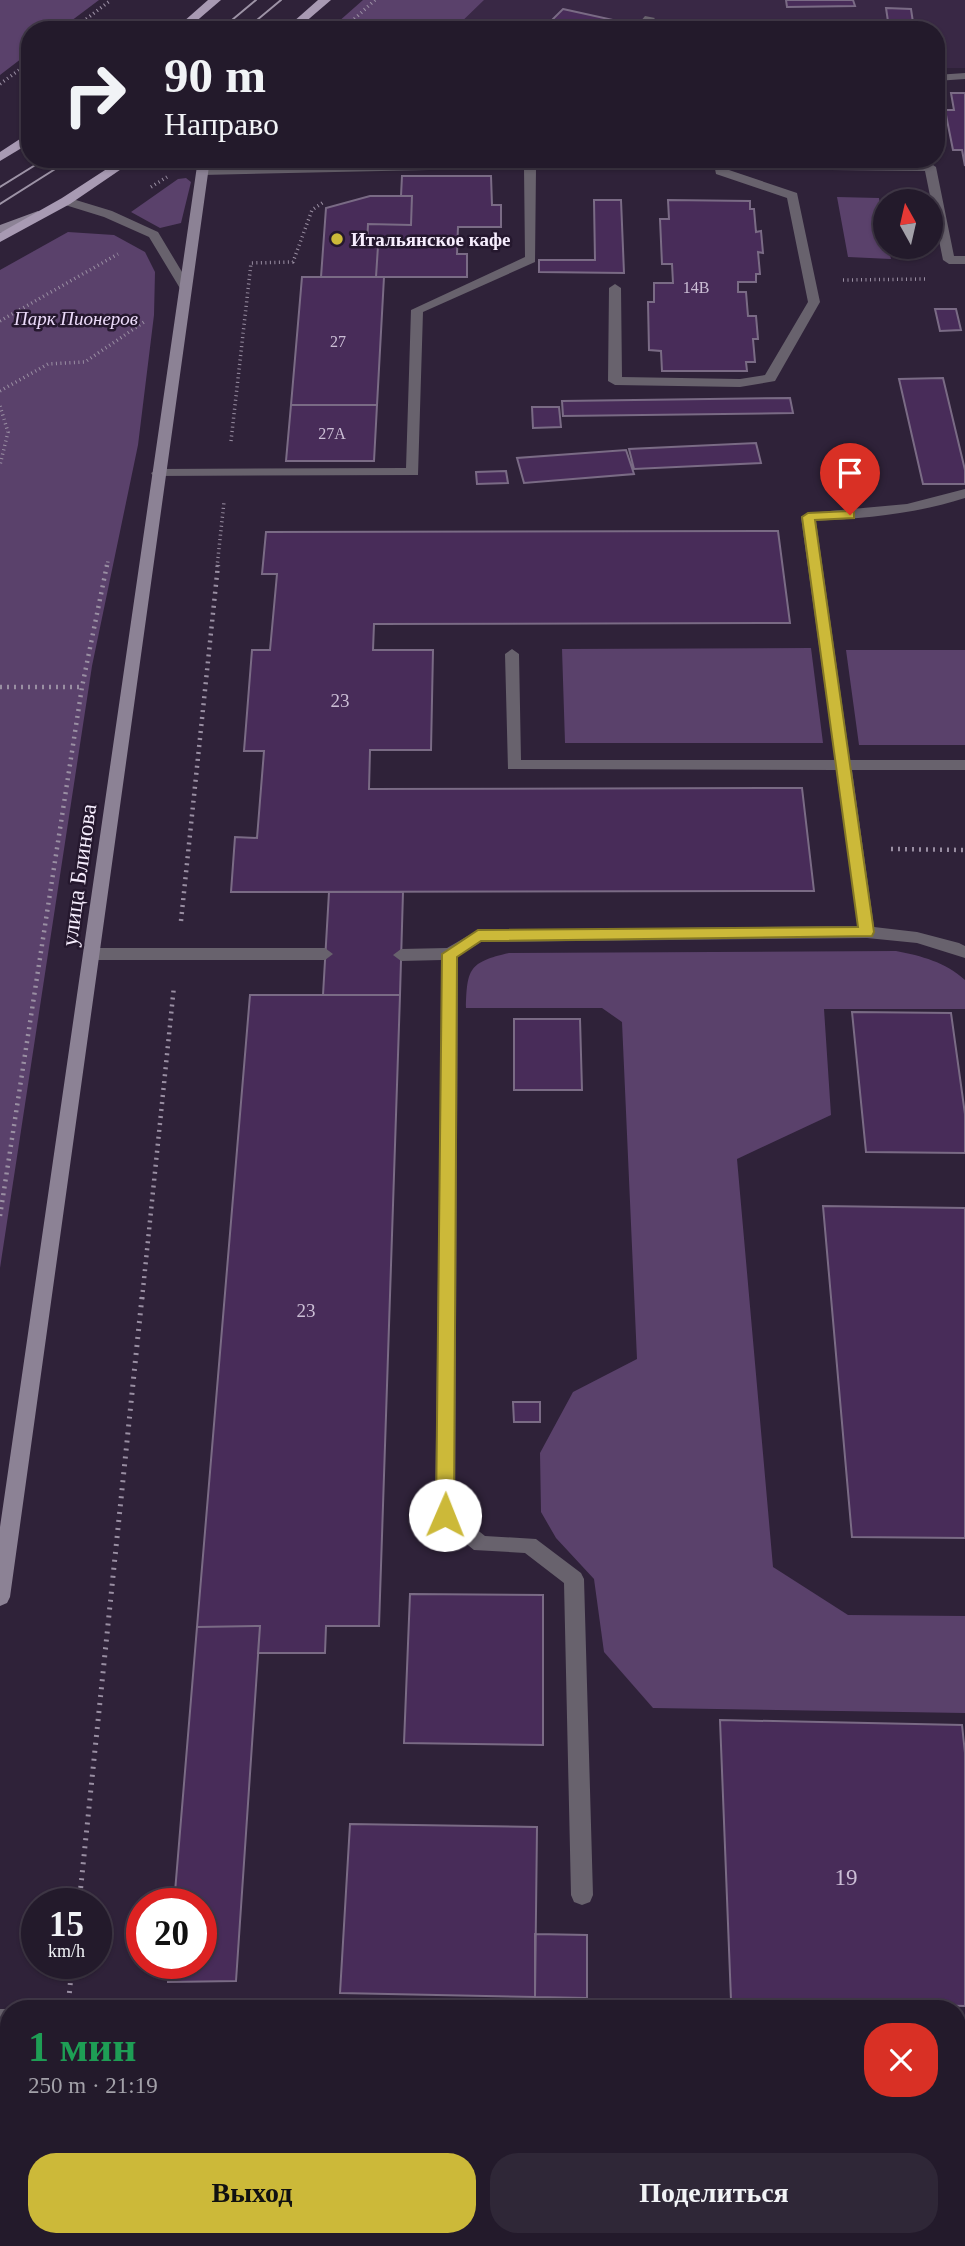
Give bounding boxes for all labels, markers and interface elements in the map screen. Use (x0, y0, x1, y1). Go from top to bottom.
text: 90 m (164, 48, 266, 103)
icon: right (49, 49, 140, 140)
text: Направо (164, 106, 279, 142)
north arrow (873, 189, 943, 259)
map controls (873, 189, 943, 259)
place label: Итальянское кафе (351, 229, 511, 250)
marker: Итальянское кафе (329, 231, 345, 247)
house number: 14В (683, 279, 709, 296)
park label: Парк Пионеров (13, 308, 138, 329)
house number: 27 (330, 333, 346, 350)
house number: 27А (318, 425, 346, 442)
pin (820, 443, 880, 515)
icon: arrive (831, 454, 869, 492)
house number: 23 (331, 690, 350, 711)
street label: улица Блинова (57, 802, 101, 948)
house number: 23 (297, 1300, 316, 1321)
position arrow (408, 1478, 482, 1552)
house number: 19 (835, 1865, 858, 1890)
speed limit sign: 20 (126, 1888, 217, 1979)
text: 15 (49, 1905, 84, 1944)
text: km/h (48, 1941, 85, 1961)
button: close (864, 2023, 938, 2097)
text: 1 мин (28, 2024, 137, 2070)
text: 250 m · 21:19 (28, 2073, 158, 2098)
button: Выход (28, 2153, 476, 2233)
button: Поделиться (490, 2153, 938, 2233)

